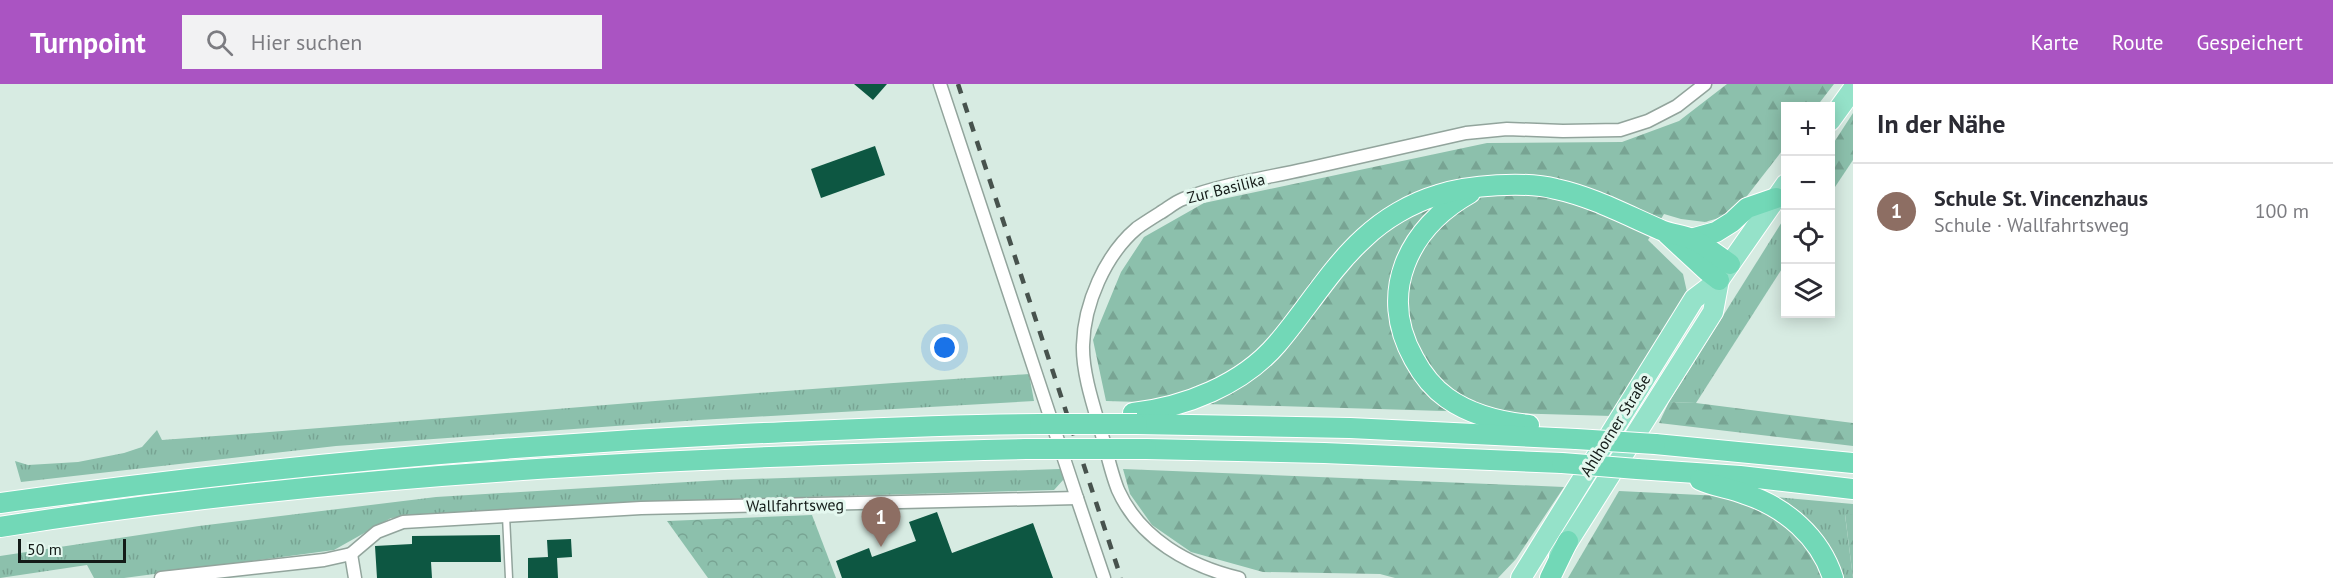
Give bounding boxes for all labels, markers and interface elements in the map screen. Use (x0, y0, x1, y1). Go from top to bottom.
search box (182, 15, 602, 69)
text: Turnpoint (30, 24, 146, 61)
icon: search (203, 26, 236, 59)
text: Hier suchen (251, 28, 362, 56)
text: Karte (2031, 29, 2079, 56)
text: Route (2112, 29, 2163, 56)
text: Gespeichert (2196, 29, 2303, 56)
map controls (1781, 102, 1835, 318)
button: + (1781, 102, 1835, 156)
text: In der Nähe (1877, 107, 2005, 140)
button: − (1781, 156, 1835, 210)
street label: Zur Basilika (1185, 169, 1267, 207)
text: Schule St. Vincenzhaus (1934, 184, 2148, 212)
text: 1 (1891, 198, 1902, 224)
text: 100 m (2255, 198, 2309, 224)
button: locate (1781, 210, 1835, 264)
text: Schule · Wallfahrtsweg (1934, 212, 2129, 238)
button: layers (1781, 264, 1835, 318)
your location (930, 333, 959, 362)
street label: Ahlhorner Straße (1576, 370, 1654, 480)
street label: Wallfahrtsweg (746, 494, 844, 516)
pin: 1 (862, 498, 900, 547)
scale bar (18, 536, 126, 564)
text: 50 m (27, 539, 62, 559)

